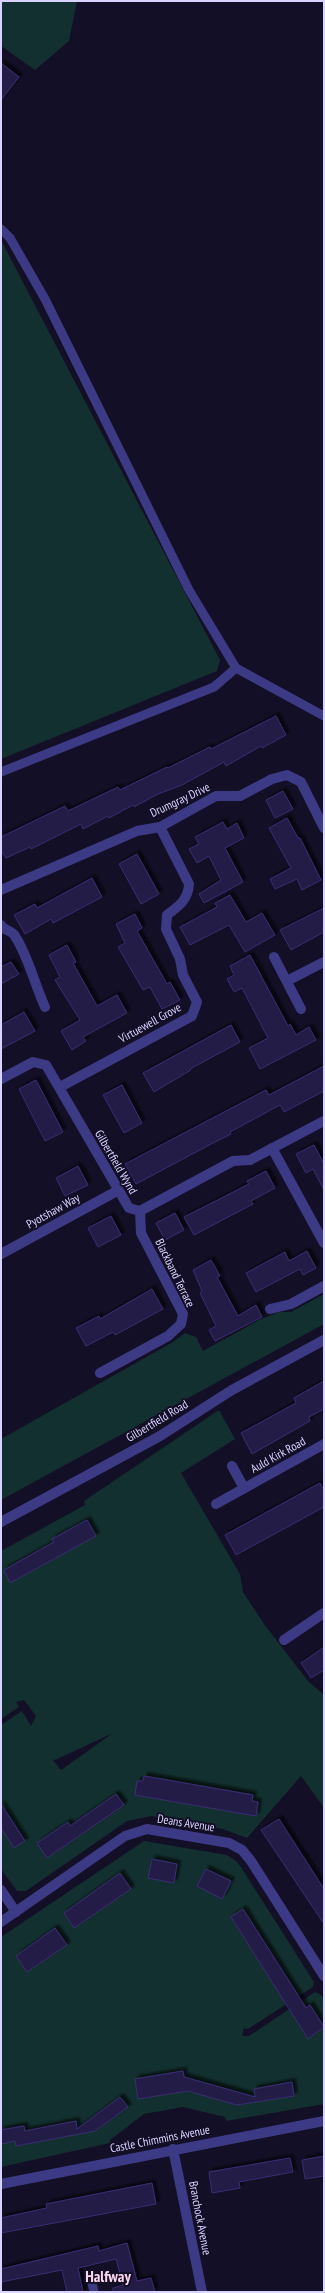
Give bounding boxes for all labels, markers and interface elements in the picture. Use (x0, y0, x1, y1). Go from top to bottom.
street label: Drumgray Drive (147, 779, 212, 820)
street label: Virtuewell Grove (115, 999, 184, 1046)
street label: Gilbertfield Wynd (92, 1127, 141, 1197)
street label: Pyotshaw Way (23, 1190, 82, 1231)
street label: Blackband Terrace (152, 1236, 199, 1310)
street label: Gilbertfield Road (123, 1396, 190, 1445)
street label: Auld Kirk Road (248, 1433, 308, 1476)
street label: Deans Avenue (156, 1811, 216, 1834)
street label: Castle Chimmins Avenue (109, 2121, 211, 2156)
street label: Branchock Avenue (186, 2180, 215, 2256)
district label: Halfway (85, 2266, 131, 2286)

